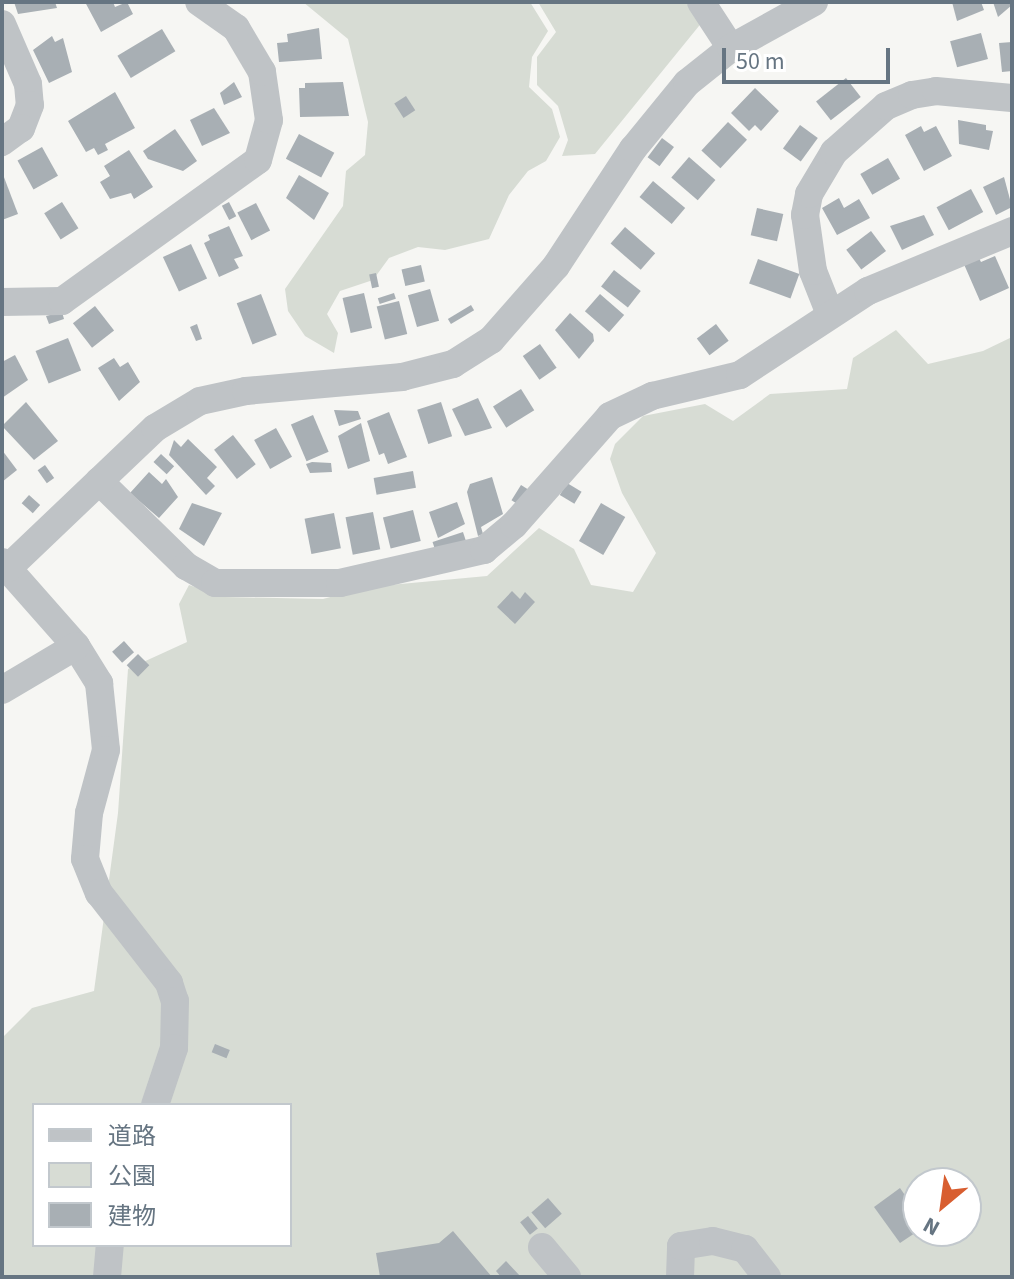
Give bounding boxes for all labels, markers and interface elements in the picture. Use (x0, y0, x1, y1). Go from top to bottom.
scale bar (726, 32, 894, 82)
text: 50 m (736, 44, 785, 79)
legend (32, 1103, 292, 1247)
text: 道路 (108, 1119, 156, 1154)
text: 公園 (108, 1159, 156, 1194)
north arrow (902, 1167, 982, 1247)
text: 建物 (108, 1199, 156, 1234)
text: N (917, 1209, 946, 1244)

